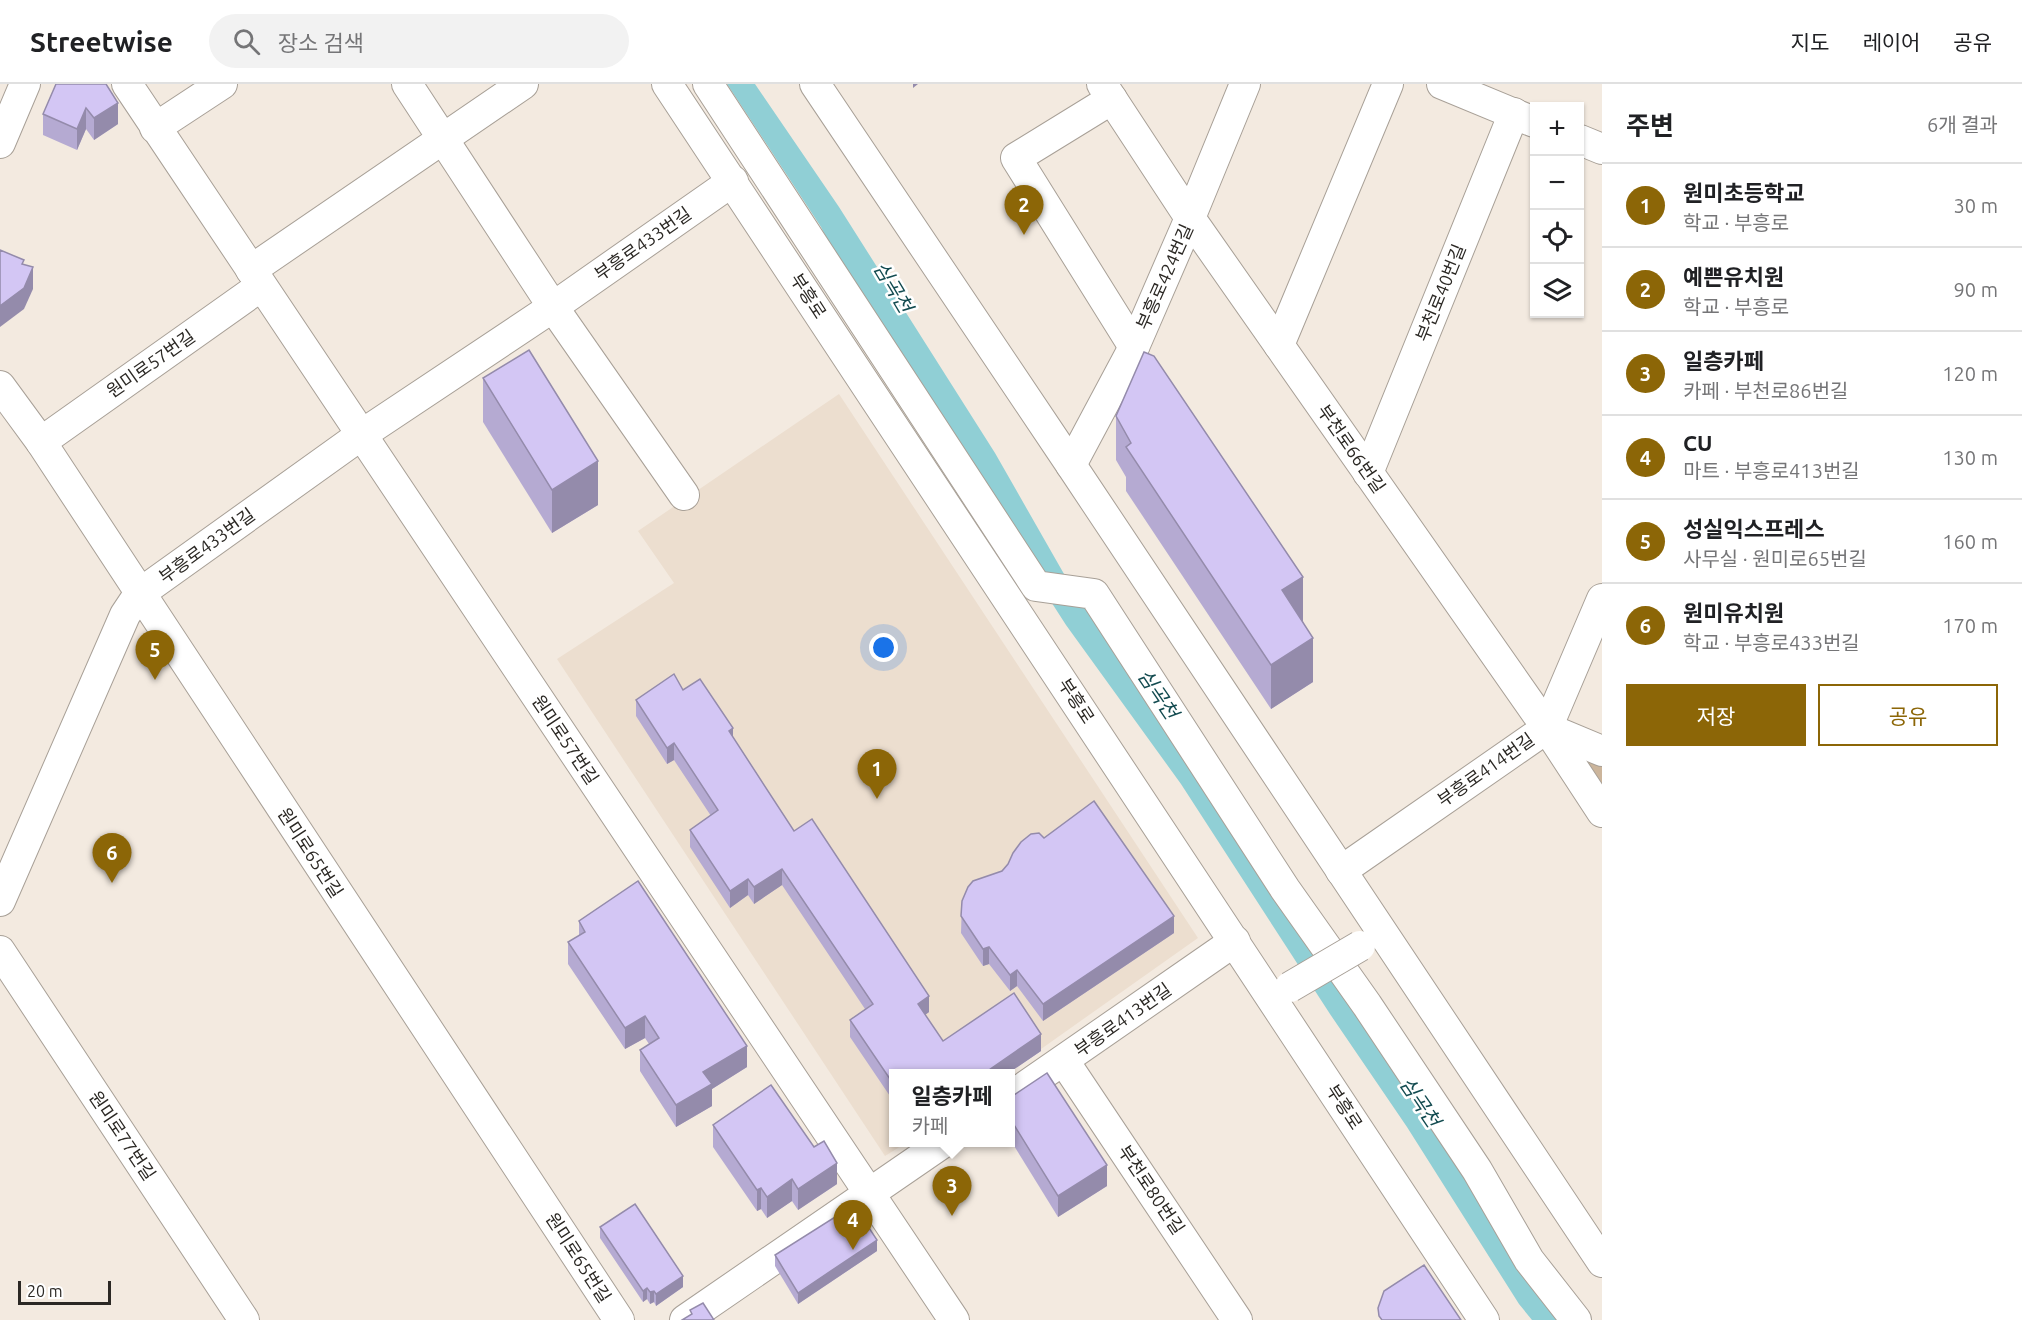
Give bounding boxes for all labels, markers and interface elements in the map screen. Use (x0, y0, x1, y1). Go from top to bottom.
search box (209, 14, 629, 68)
icon: search (230, 25, 263, 58)
text: Streetwise (30, 26, 173, 57)
text: 장소 검색 (278, 30, 364, 55)
text: 지도 (1791, 30, 1829, 54)
text: 레이어 (1862, 30, 1920, 54)
text: 공유 (1953, 30, 1992, 54)
map controls (1530, 102, 1584, 318)
button: + (1530, 102, 1584, 156)
text: 주변 (1626, 111, 1674, 140)
text: 6개 결과 (1927, 113, 1998, 136)
button: − (1530, 156, 1584, 210)
text: 원미초등학교 (1683, 180, 1804, 205)
pin: 2 (1004, 186, 1044, 235)
text: 1 (1640, 194, 1651, 217)
text: 30 m (1954, 194, 1998, 217)
street label: 부흥로433번길 (590, 203, 695, 284)
button: locate (1530, 210, 1584, 264)
text: 학교 · 부흥로 (1683, 211, 1789, 234)
street label: 부흥로424번길 (1132, 221, 1196, 332)
street label: 부천로40번길 (1411, 241, 1469, 344)
water label: 심곡천 (869, 257, 919, 319)
button: layers (1530, 264, 1584, 318)
text: 예쁜유치원 (1683, 264, 1784, 289)
street label: 부흥로 (787, 269, 831, 322)
text: 2 (1640, 278, 1651, 301)
text: 90 m (1954, 278, 1998, 301)
text: 학교 · 부흥로 (1683, 295, 1789, 318)
street label: 원미로57번길 (102, 325, 198, 401)
text: 일층카페 (1683, 348, 1764, 373)
text: 3 (1640, 362, 1651, 385)
text: 120 m (1942, 362, 1998, 385)
text: 카페 · 부천로86번길 (1683, 379, 1848, 402)
street label: 부천로66번길 (1314, 400, 1390, 496)
text: CU (1683, 430, 1712, 455)
text: 4 (1640, 446, 1651, 469)
text: 130 m (1942, 446, 1998, 469)
text: 마트 · 부흥로413번길 (1683, 459, 1860, 482)
street label: 부흥로433번길 (155, 504, 258, 587)
text: 성실익스프레스 (1683, 516, 1825, 541)
text: 5 (1640, 530, 1651, 553)
text: 160 m (1942, 530, 1998, 553)
text: 사무실 · 원미로65번길 (1683, 547, 1867, 570)
text: 원미유치원 (1683, 600, 1784, 625)
text: 6 (1640, 614, 1651, 637)
text: 170 m (1942, 614, 1998, 637)
pin: 5 (136, 630, 174, 680)
text: 학교 · 부흥로433번길 (1683, 631, 1860, 654)
your location (869, 633, 898, 662)
water label: 심곡천 (1133, 664, 1185, 725)
street label: 부흥로 (1055, 674, 1099, 727)
button: 저장 (1626, 684, 1806, 746)
button: 공유 (1818, 684, 1998, 746)
street label: 원미로57번길 (529, 691, 603, 788)
street label: 부흥로414번길 (1433, 729, 1538, 810)
pin: 1 (858, 750, 896, 799)
street label: 원미로65번길 (274, 804, 347, 901)
pin: 6 (92, 834, 132, 883)
street label: 부흥로413번길 (1070, 979, 1175, 1060)
popup (889, 1069, 1015, 1147)
water label: 심곡천 (1395, 1072, 1447, 1133)
street label: 부흥로 (1323, 1080, 1367, 1133)
text: 일층카페 (912, 1083, 992, 1108)
street label: 원미로77번길 (86, 1087, 160, 1184)
text: 카페 (912, 1114, 948, 1137)
street label: 부천로80번길 (1115, 1141, 1189, 1238)
pin: 3 (932, 1166, 972, 1216)
pin: 4 (834, 1200, 872, 1250)
street label: 원미로65번길 (542, 1209, 615, 1306)
scale bar (18, 1278, 111, 1306)
text: 20 m (27, 1282, 63, 1300)

